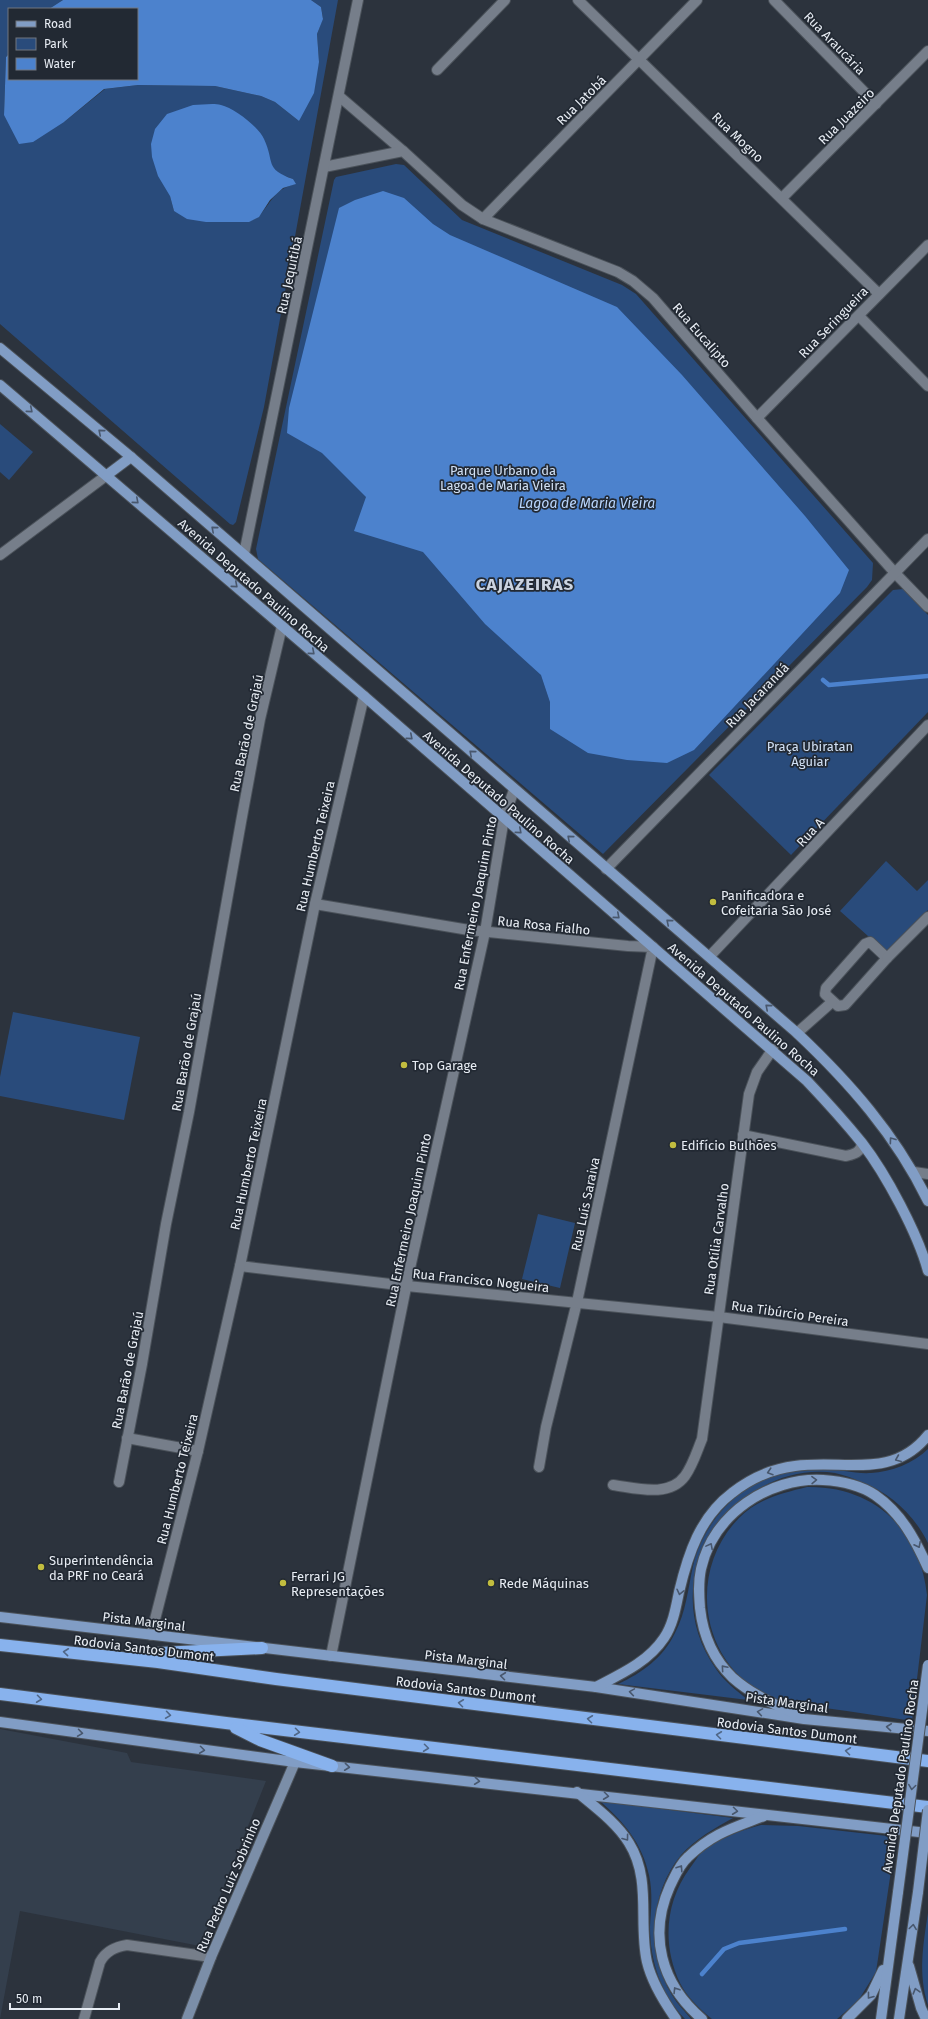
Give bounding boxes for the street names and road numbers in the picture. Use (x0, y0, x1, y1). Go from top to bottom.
street label: Rua Araucária (801, 9, 868, 78)
street label: Rua Jatobá (554, 73, 609, 128)
street label: Rua Juazeiro (815, 85, 878, 148)
street label: Rua Mogno (709, 109, 766, 166)
street label: Rua Jequitibá (274, 235, 305, 315)
street label: Rua Seringueira (796, 284, 871, 361)
street label: Rua Eucalipto (670, 300, 734, 371)
street label: Avenida Deputado Paulino Rocha (175, 516, 332, 655)
street label: Rua Jacarandá (723, 660, 792, 731)
street label: Rua Barão de Grajaú (227, 673, 266, 793)
street label: Avenida Deputado Paulino Rocha (420, 728, 577, 867)
street label: Rua Humberto Teixeira (293, 779, 338, 913)
street label: Rua Enfermeiro Joaquim Pinto (451, 815, 500, 992)
street label: Rua A (793, 815, 828, 850)
street label: Rua Rosa Fialho (497, 913, 591, 938)
street label: Avenida Deputado Paulino Rocha (665, 940, 822, 1079)
street label: Rua Barão de Grajaú (169, 992, 204, 1112)
street label: Rua Humberto Teixeira (227, 1097, 270, 1231)
street label: Rua Enfermeiro Joaquim Pinto (383, 1132, 434, 1308)
street label: Rua Luís Saraiva (568, 1156, 603, 1252)
street label: Rua Otília Carvalho (701, 1182, 732, 1296)
street label: Rua Francisco Nogueira (412, 1266, 550, 1295)
street label: Rua Tibúrcio Pereira (730, 1298, 850, 1329)
street label: Rua Barão de Grajaú (109, 1310, 146, 1430)
street label: Rua Humberto Teixeira (154, 1412, 201, 1546)
street label: Pista Marginal (102, 1609, 186, 1634)
street label: Rodovia Santos Dumont (73, 1632, 215, 1665)
street label: Pista Marginal (424, 1647, 508, 1672)
street label: Rodovia Santos Dumont (395, 1673, 537, 1706)
street label: Avenida Deputado Paulino Rocha (879, 1678, 922, 1874)
street label: Pista Marginal (745, 1689, 829, 1716)
street label: Rodovia Santos Dumont (716, 1714, 858, 1747)
street label: Rua Pedro Luiz Sobrinho (193, 1816, 264, 1954)

